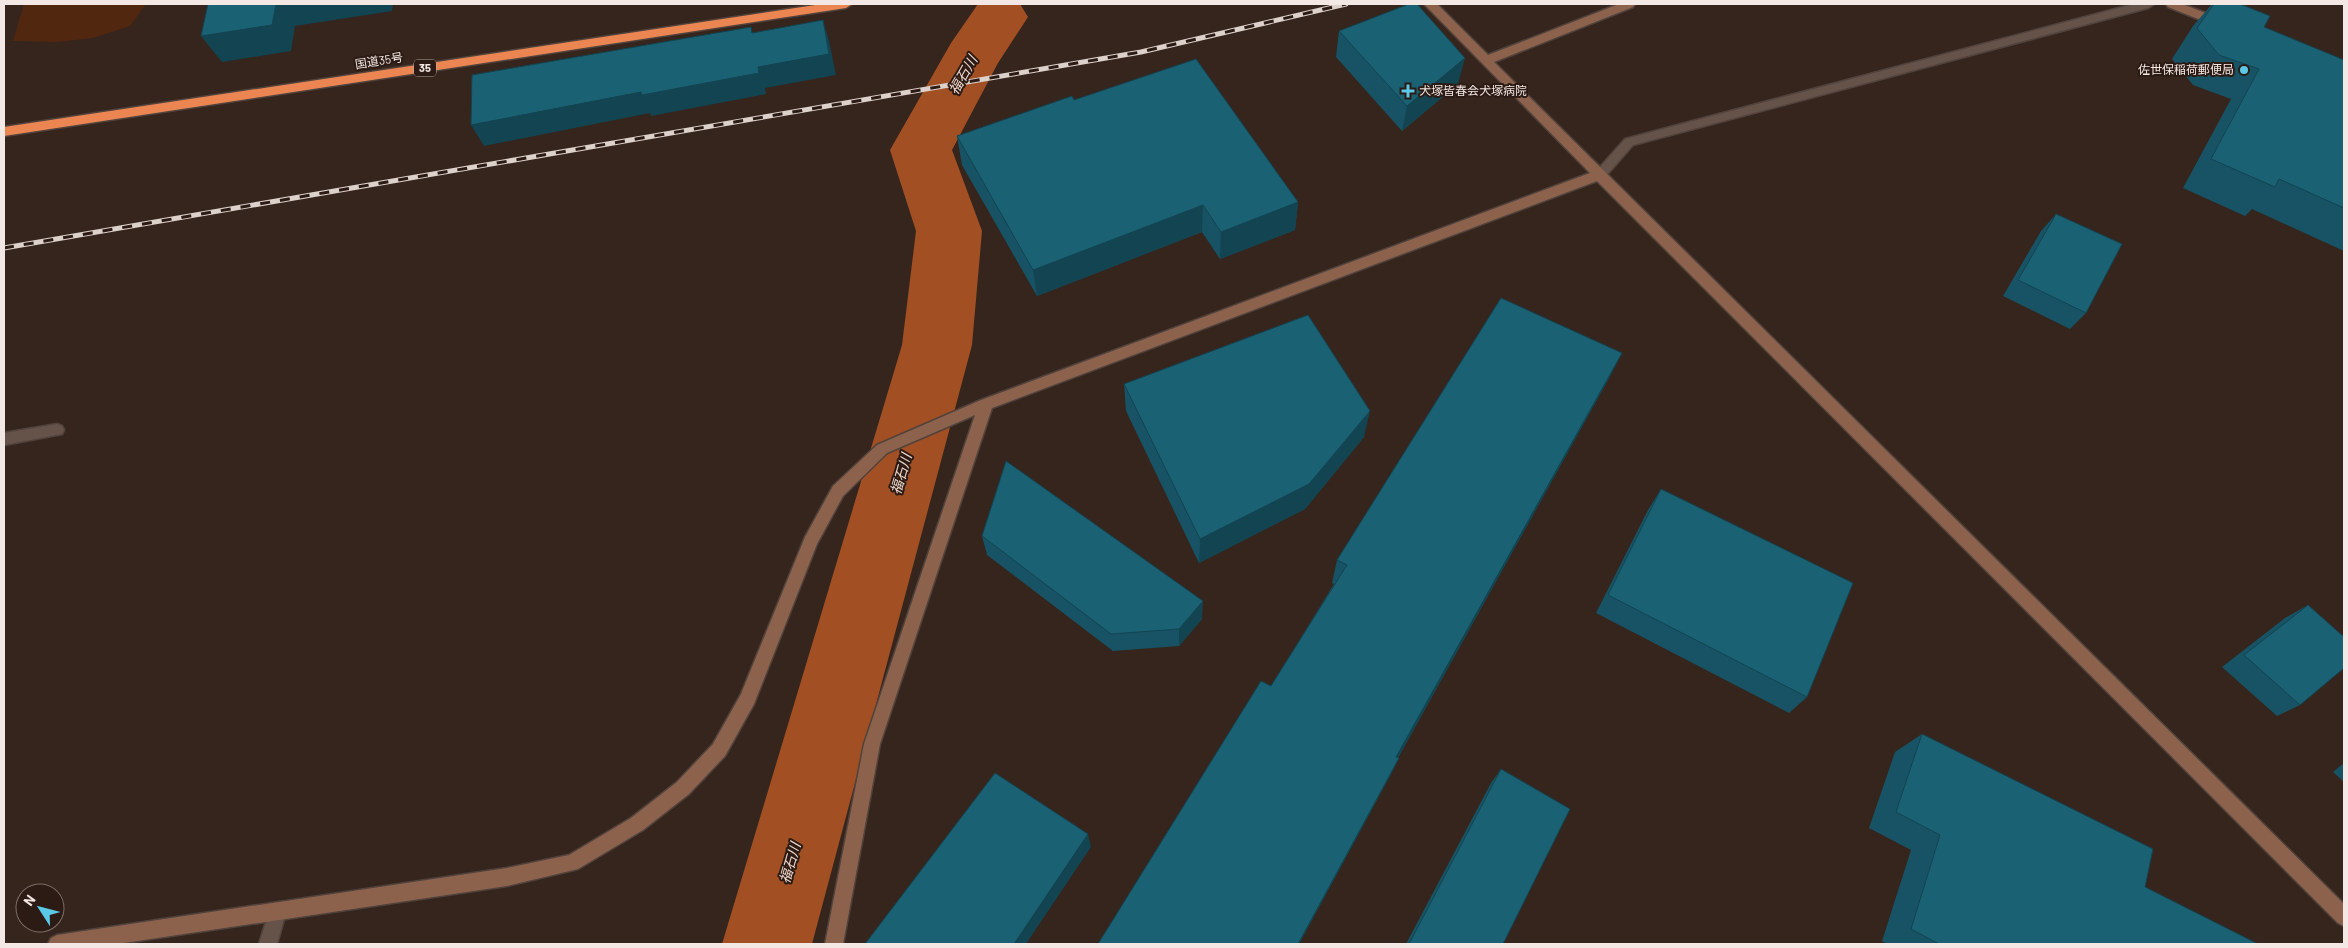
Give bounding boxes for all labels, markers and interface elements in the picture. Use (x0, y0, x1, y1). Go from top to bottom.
street label: 国道35号 (354, 49, 404, 71)
water label: 福石川 (945, 51, 981, 97)
road number: 35 (414, 59, 436, 76)
place label: 佐世保稲荷郵便局 (2138, 62, 2234, 76)
marker: 佐世保稲荷郵便局 (2238, 64, 2250, 76)
place label: 犬塚皆春会犬塚病院 (1419, 83, 1527, 97)
marker: 犬塚皆春会犬塚病院 (1401, 84, 1415, 98)
water label: 福石川 (887, 449, 915, 496)
water label: 福石川 (776, 838, 804, 885)
north arrow (15, 883, 65, 933)
text: N (19, 891, 39, 909)

